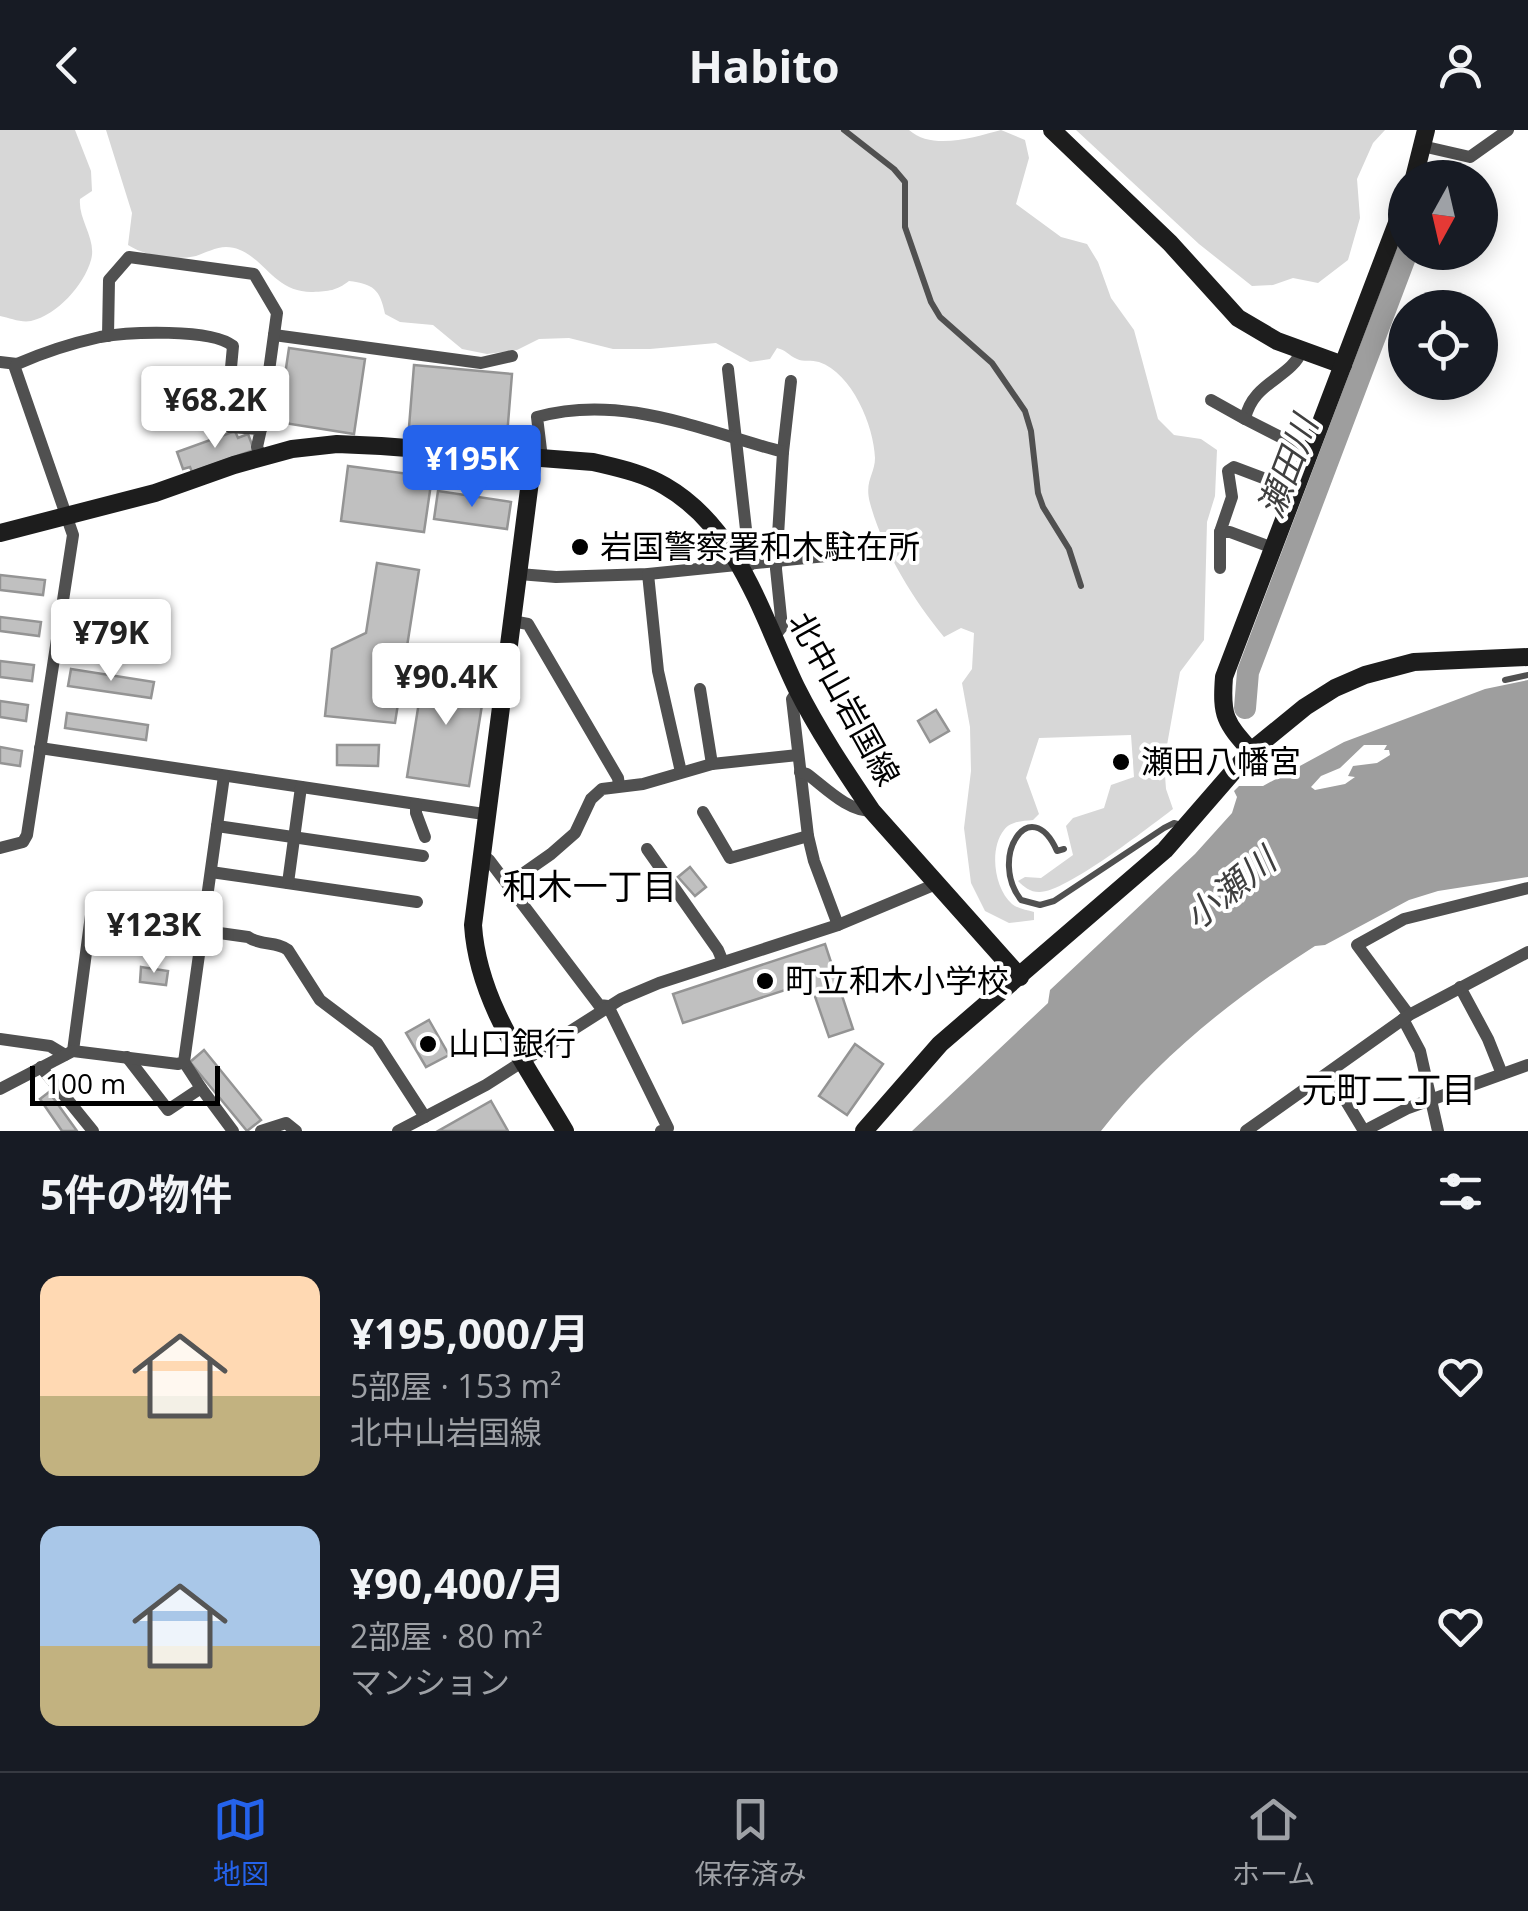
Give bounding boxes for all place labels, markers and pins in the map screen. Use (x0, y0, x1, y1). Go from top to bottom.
pin: ¥68.2K (134, 366, 296, 451)
pin: ¥195K (402, 425, 542, 510)
place label: 岩国警察署和木駐在所 (600, 524, 920, 567)
marker: 岩国警察署和木駐在所 (569, 536, 591, 558)
pin: ¥79K (52, 599, 170, 684)
pin: ¥90.4K (365, 643, 527, 728)
place label: 瀬田八幡宮 (1141, 739, 1301, 782)
marker: 瀬田八幡宮 (1110, 751, 1132, 773)
pin: ¥123K (84, 891, 224, 976)
place label: 町立和木小学校 (785, 958, 1009, 1001)
marker: 町立和木小学校 (754, 970, 776, 992)
place label: 山口銀行 (448, 1021, 576, 1064)
marker: 山口銀行 (417, 1033, 439, 1055)

